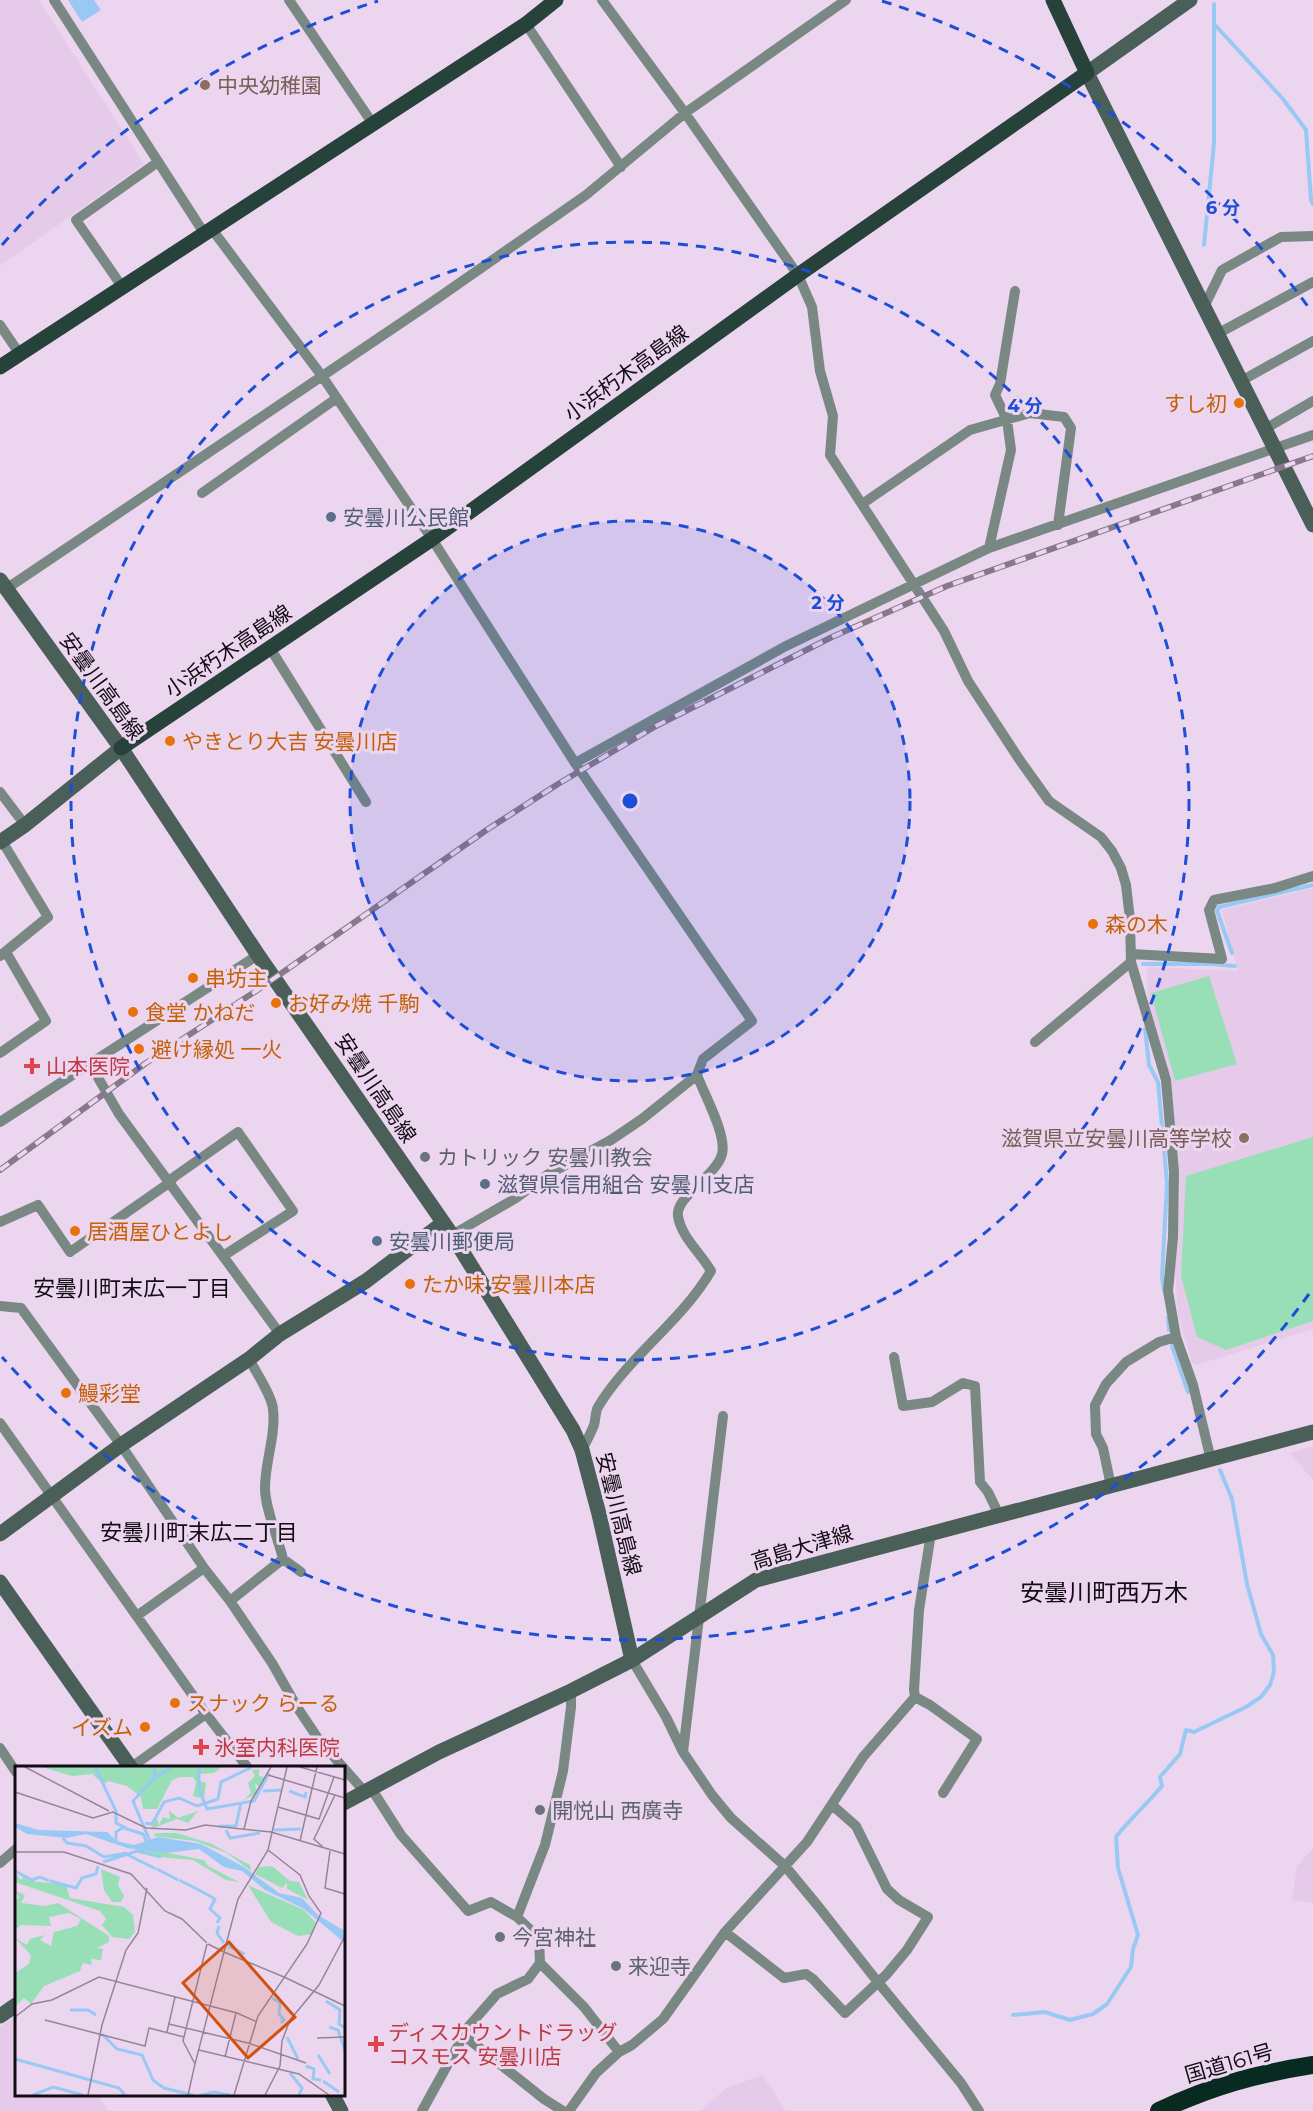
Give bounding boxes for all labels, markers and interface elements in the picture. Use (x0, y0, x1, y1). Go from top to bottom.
place label: 中央幼稚園 (217, 73, 322, 98)
marker: 中央幼稚園 (198, 78, 212, 92)
text: 6 分 (1206, 197, 1240, 219)
street label: 小浜朽木高島線 (559, 320, 693, 426)
place label: すし初 (1164, 391, 1227, 416)
text: 4 分 (1007, 395, 1043, 417)
marker: すし初 (1232, 396, 1246, 410)
place label: 安曇川公民館 (343, 505, 469, 530)
marker: 安曇川公民館 (324, 510, 338, 524)
text: 2 分 (811, 592, 845, 614)
street label: 小浜朽木高島線 (160, 600, 296, 702)
street label: 安曇川高島線 (55, 628, 149, 744)
place label: やきとり大吉 安曇川店 (182, 729, 398, 754)
marker: やきとり大吉 安曇川店 (163, 734, 177, 748)
centre of rings (620, 791, 640, 811)
place label: 森の木 (1105, 912, 1168, 937)
marker: 森の木 (1086, 917, 1100, 931)
place label: 串坊主 (205, 966, 268, 991)
marker: 串坊主 (186, 971, 200, 985)
place label: お好み焼 千駒 (288, 991, 420, 1016)
marker: お好み焼 千駒 (269, 996, 283, 1010)
place label: 食堂 かねだ (145, 1000, 256, 1025)
marker: 食堂 かねだ (126, 1005, 140, 1019)
street label: 安曇川高島線 (330, 1029, 422, 1147)
place label: 避け縁処 一火 (151, 1037, 283, 1062)
marker: 避け縁処 一火 (132, 1042, 146, 1056)
place label: 山本医院 (46, 1054, 130, 1079)
marker: 山本医院 (23, 1057, 41, 1075)
place label: 滋賀県立安曇川高等学校 (1001, 1126, 1232, 1151)
marker: 滋賀県立安曇川高等学校 (1237, 1131, 1251, 1145)
place label: カトリック 安曇川教会 (437, 1145, 653, 1170)
marker: カトリック 安曇川教会 (418, 1150, 432, 1164)
place label: 滋賀県信用組合 安曇川支店 (497, 1172, 755, 1197)
marker: 滋賀県信用組合 安曇川支店 (478, 1177, 492, 1191)
place label: 居酒屋ひとよし (87, 1219, 233, 1244)
marker: 居酒屋ひとよし (68, 1224, 82, 1238)
place label: 安曇川郵便局 (389, 1229, 515, 1254)
marker: 安曇川郵便局 (370, 1234, 384, 1248)
place label: たか味 安曇川本店 (422, 1272, 596, 1297)
district label: 安曇川町末広一丁目 (33, 1275, 231, 1302)
marker: たか味 安曇川本店 (403, 1277, 417, 1291)
place label: 鰻彩堂 (78, 1381, 141, 1406)
marker: 鰻彩堂 (59, 1386, 73, 1400)
street label: 安曇川高島線 (592, 1450, 646, 1578)
district label: 安曇川町末広二丁目 (100, 1519, 298, 1546)
street label: 高島大津線 (748, 1520, 856, 1574)
district label: 安曇川町西万木 (1020, 1578, 1188, 1607)
place label: スナック らーる (187, 1691, 340, 1716)
marker: スナック らーる (168, 1696, 182, 1710)
place label: イズム (71, 1715, 133, 1740)
marker: イズム (138, 1720, 152, 1734)
place label: 氷室内科医院 (214, 1735, 340, 1760)
marker: 氷室内科医院 (192, 1738, 210, 1756)
inset map (15, 1766, 345, 2096)
place label: 開悦山 西廣寺 (552, 1798, 684, 1823)
marker: 開悦山 西廣寺 (533, 1803, 547, 1817)
place label: 今宮神社 (512, 1925, 596, 1950)
marker: 今宮神社 (493, 1930, 507, 1944)
place label: 来迎寺 (628, 1954, 691, 1979)
marker: 来迎寺 (609, 1959, 623, 1973)
place label: ディスカウントドラッグ コスモス 安曇川店 (388, 2020, 618, 2069)
marker: ディスカウントドラッグ コスモス 安曇川店 (369, 2037, 383, 2051)
street label: 国道161号 (1182, 2038, 1276, 2088)

